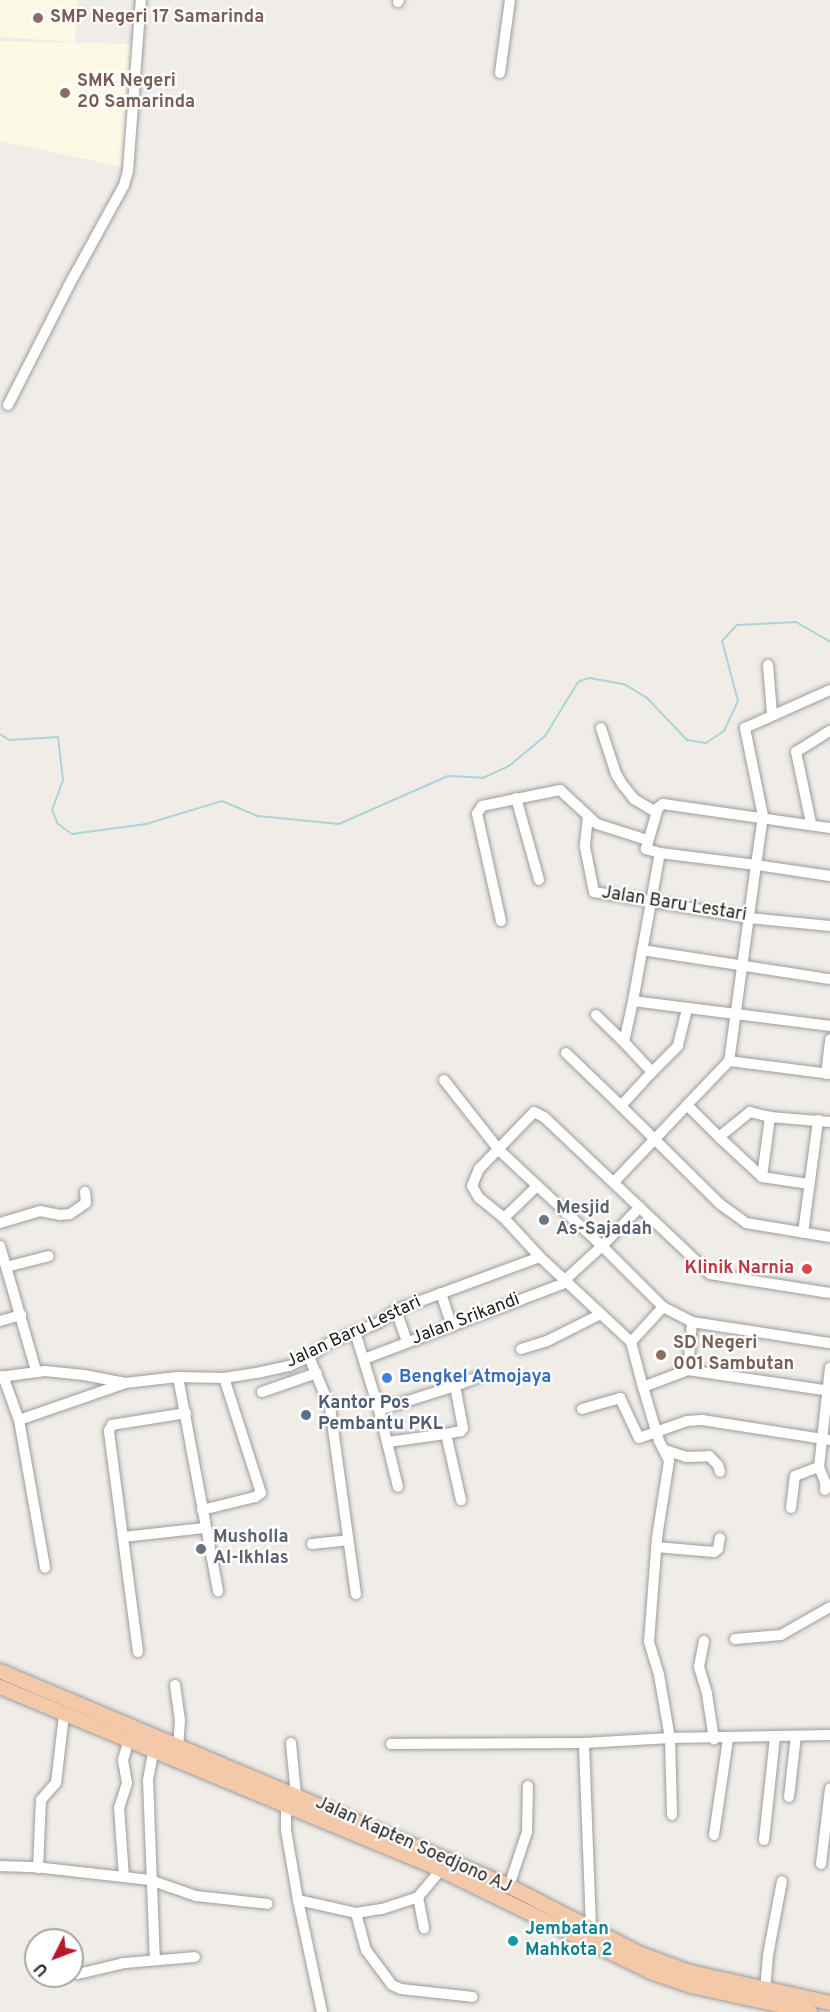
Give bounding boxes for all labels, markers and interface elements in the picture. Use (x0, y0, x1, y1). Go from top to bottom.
place label: SMP Negeri 17 Samarinda (50, 7, 264, 29)
marker: SMP Negeri 17 Samarinda (31, 11, 45, 25)
place label: SMK Negeri 20 Samarinda (77, 72, 195, 115)
marker: SMK Negeri 20 Samarinda (58, 86, 72, 100)
street label: Jalan Baru Lestari (600, 883, 748, 927)
place label: Mesjid As-Sajadah (556, 1199, 652, 1242)
marker: Mesjid As-Sajadah (537, 1213, 551, 1227)
place label: Klinik Narnia (684, 1258, 794, 1280)
marker: Klinik Narnia (798, 1260, 816, 1278)
street label: Jalan Srikandi (409, 1289, 523, 1351)
street label: Jalan Baru Lestari (283, 1292, 425, 1374)
place label: SD Negeri 001 Sambutan (673, 1334, 794, 1376)
marker: SD Negeri 001 Sambutan (654, 1348, 668, 1362)
place label: Bengkel Atmojaya (399, 1367, 552, 1389)
marker: Bengkel Atmojaya (380, 1371, 394, 1385)
place label: Kantor Pos Pembantu PKL (318, 1394, 443, 1436)
marker: Kantor Pos Pembantu PKL (299, 1408, 313, 1422)
place label: Musholla Al-Ikhlas (213, 1528, 289, 1570)
marker: Musholla Al-Ikhlas (194, 1542, 208, 1556)
street label: Jalan Kapten Soedjono AJ (311, 1793, 515, 1899)
place label: Jembatan Mahkota 2 (525, 1920, 612, 1962)
north arrow (24, 1928, 84, 1988)
marker: Jembatan Mahkota 2 (506, 1934, 520, 1948)
text: U (31, 1958, 53, 1980)

